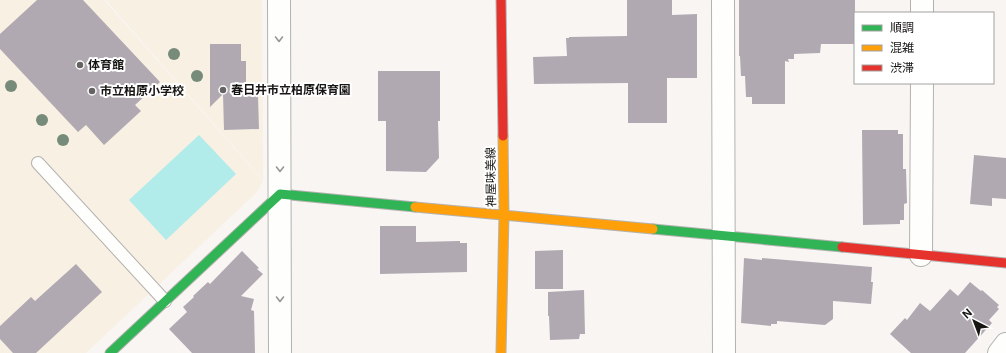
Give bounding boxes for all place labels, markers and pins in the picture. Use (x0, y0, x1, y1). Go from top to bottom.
place label: 体育館 (88, 57, 124, 72)
marker: 体育館 (75, 60, 85, 70)
place label: 春日井市立柏原保育園 (231, 82, 351, 97)
place label: 市立柏原小学校 (100, 83, 184, 98)
marker: 春日井市立柏原保育園 (218, 85, 228, 95)
marker: 市立柏原小学校 (87, 86, 97, 96)

